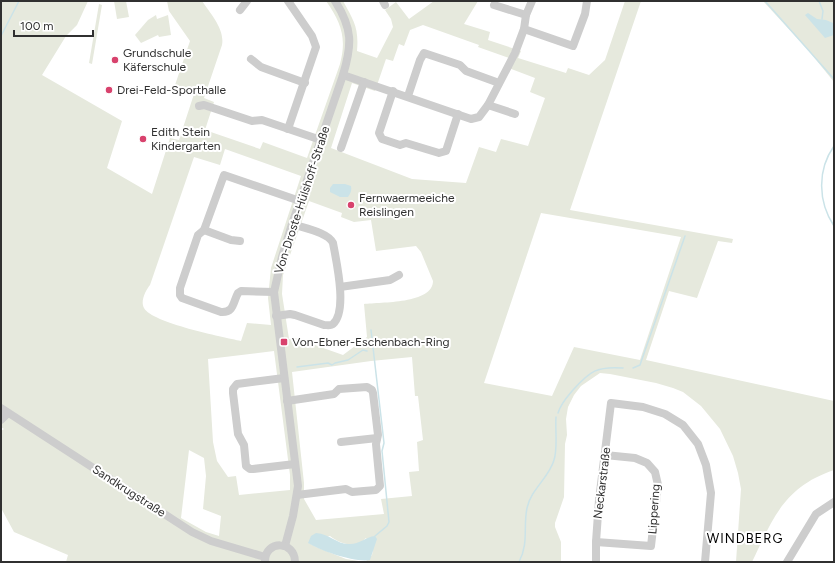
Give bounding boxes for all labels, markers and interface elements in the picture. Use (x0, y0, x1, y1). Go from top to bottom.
scale bar (14, 12, 93, 38)
text: 100 m (20, 19, 54, 33)
place label: Grundschule Käferschule (123, 46, 192, 74)
marker: Grundschule Käferschule (110, 55, 120, 65)
place label: Drei-Feld-Sporthalle (117, 83, 226, 97)
marker: Drei-Feld-Sporthalle (104, 85, 114, 95)
street label: Von-Droste-Hülshoff-Straße (272, 124, 333, 276)
place label: Edith Stein Kindergarten (151, 125, 221, 153)
marker: Edith Stein Kindergarten (138, 134, 148, 144)
place label: Fernwaermeeiche Reislingen (359, 191, 455, 219)
marker: Fernwaermeeiche Reislingen (346, 200, 356, 210)
place label: Von-Ebner-Eschenbach-Ring (292, 335, 449, 349)
marker: Von-Ebner-Eschenbach-Ring (279, 337, 289, 347)
street label: Neckarstraße (591, 446, 613, 519)
street label: Sandkrugstraße (90, 462, 169, 520)
street label: Lippering (645, 483, 663, 535)
district label: WINDBERG (707, 531, 783, 546)

